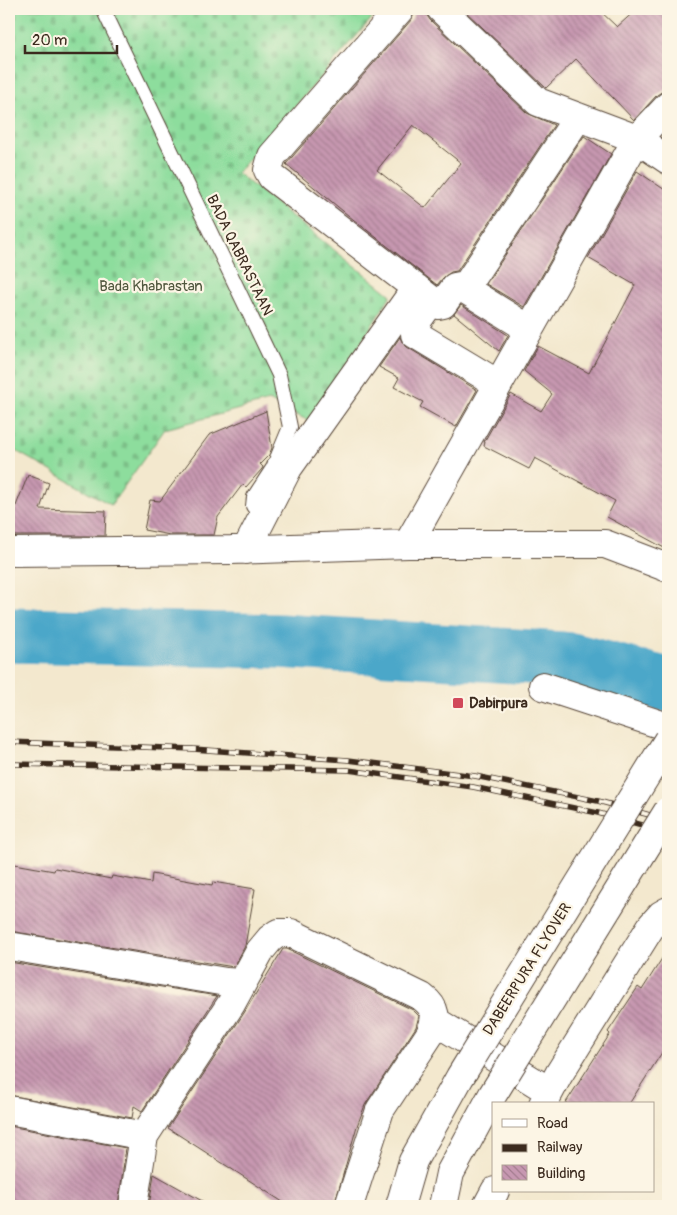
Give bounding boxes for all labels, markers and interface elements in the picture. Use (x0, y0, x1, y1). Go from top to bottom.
scale bar (25, 22, 118, 54)
text: 20 m (32, 31, 67, 50)
street label: BADA QABRASTAAN (202, 192, 277, 319)
park label: Bada Khabrastan (99, 277, 203, 296)
place label: Dabirpura (469, 694, 528, 713)
marker: Dabirpura (451, 696, 465, 710)
street label: DABEERPURA FLYOVER (479, 899, 576, 1039)
legend (492, 1102, 654, 1192)
text: Road (537, 1114, 568, 1133)
text: Railway (537, 1138, 583, 1157)
text: Building (537, 1164, 585, 1183)

